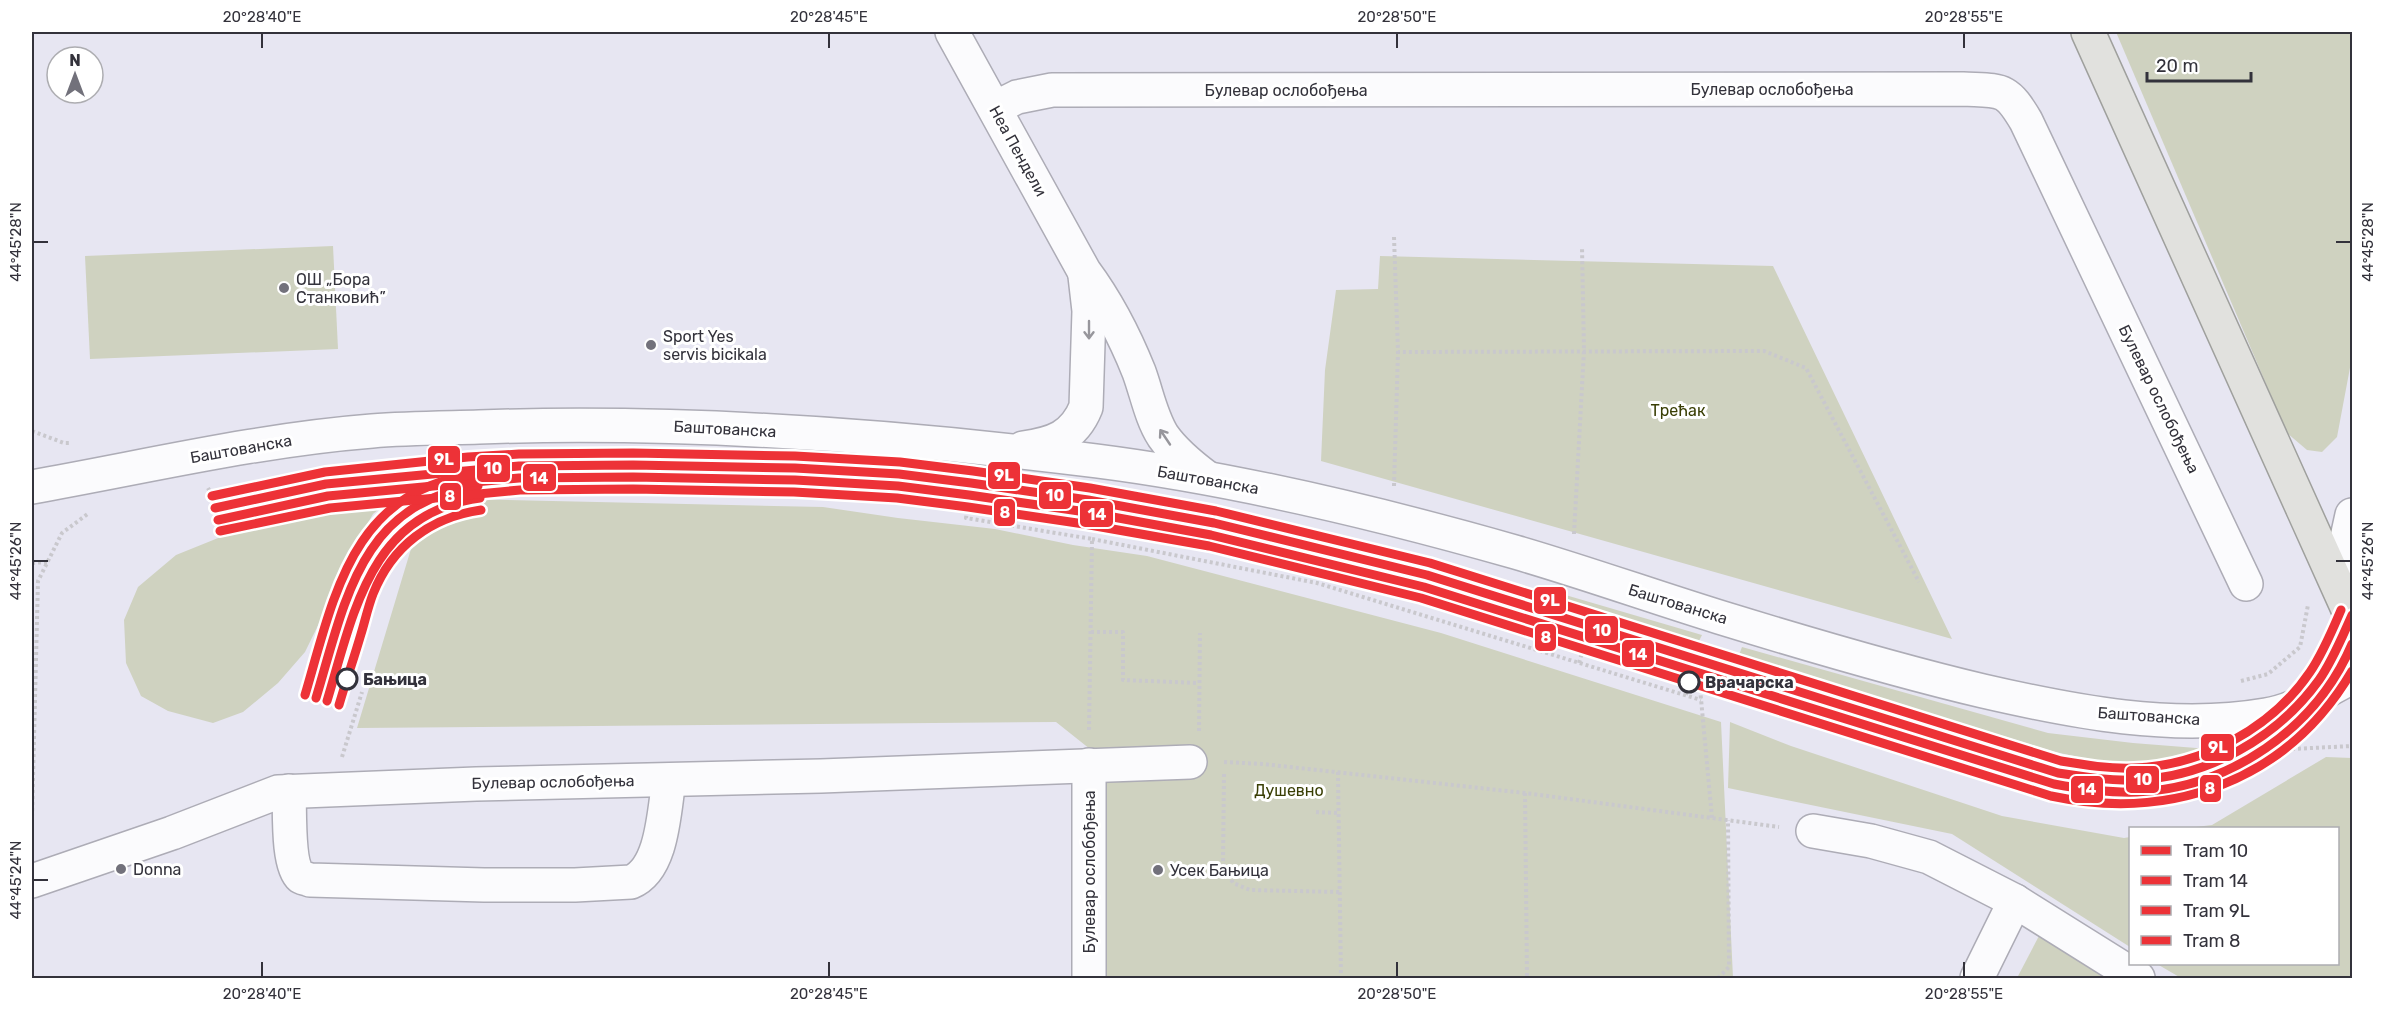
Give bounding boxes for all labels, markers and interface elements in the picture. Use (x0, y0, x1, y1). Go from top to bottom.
text: 20°28'40"E (223, 8, 301, 26)
text: 20°28'45"E (790, 8, 868, 26)
text: 20°28'50"E (1358, 8, 1436, 26)
text: 20°28'55"E (1925, 8, 2003, 26)
north arrow (45, 45, 105, 105)
scale bar (2147, 45, 2250, 83)
text: N (69, 51, 81, 70)
text: 20 m (2156, 55, 2198, 77)
street label: Булевар ослобођења (1691, 80, 1853, 99)
street label: Булевар ослобођења (1205, 81, 1367, 100)
street label: Неа Пендели (985, 102, 1051, 200)
text: 44°45'28"N (7, 202, 25, 282)
text: 44°45'28"N (2359, 202, 2377, 282)
place label: ОШ „Бора Станковић” (296, 270, 386, 307)
marker: ОШ „Бора Станковић” (277, 281, 291, 295)
one-way arrow (1083, 319, 1095, 339)
street label: Булевар ослобођења (2115, 322, 2203, 476)
place label: Sport Yes servis bicikala (663, 327, 767, 364)
marker: Sport Yes servis bicikala (644, 338, 658, 352)
park label: Трећак (1650, 401, 1706, 420)
street label: Баштованска (673, 417, 777, 441)
one-way arrow (1158, 429, 1170, 446)
street label: Баштованска (189, 431, 293, 467)
line badge: 9L (427, 445, 461, 474)
text: 9L (434, 450, 454, 469)
line badge: 10 (476, 454, 511, 483)
text: 10 (484, 459, 503, 478)
line badge: 9L (987, 461, 1021, 490)
street label: Баштованска (1156, 462, 1260, 498)
line badge: 14 (522, 463, 557, 492)
text: 9L (994, 466, 1014, 485)
text: 14 (530, 469, 549, 488)
line badge: 10 (1038, 481, 1072, 510)
line badge: 8 (439, 482, 462, 511)
text: 10 (1046, 486, 1065, 505)
text: 8 (445, 487, 456, 506)
line badge: 8 (993, 498, 1016, 527)
line badge: 14 (1079, 500, 1114, 528)
text: 8 (1000, 503, 1011, 522)
text: 14 (1088, 505, 1107, 524)
text: 44°45'26"N (7, 522, 25, 600)
text: 44°45'26"N (2359, 522, 2377, 600)
street label: Баштованска (1626, 580, 1730, 628)
line badge: 9L (1533, 586, 1567, 615)
text: 9L (1540, 591, 1560, 610)
line badge: 10 (1584, 615, 1619, 644)
text: 10 (1593, 621, 1612, 640)
line badge: 8 (1534, 623, 1557, 652)
text: 8 (1541, 628, 1552, 647)
line badge: 14 (1621, 639, 1655, 668)
text: 14 (1629, 645, 1648, 664)
marker: Бањица (336, 668, 358, 690)
place label: Бањица (363, 670, 427, 689)
marker: Врачарска (1678, 671, 1700, 693)
place label: Врачарска (1705, 673, 1794, 692)
street label: Баштованска (2097, 703, 2201, 729)
line badge: 9L (2200, 733, 2235, 762)
text: 9L (2208, 738, 2228, 757)
line badge: 10 (2125, 765, 2160, 794)
text: 10 (2134, 770, 2153, 789)
street label: Булевар ослобођења (471, 771, 635, 793)
line badge: 8 (2199, 774, 2222, 803)
line badge: 14 (2070, 775, 2104, 804)
text: 8 (2205, 779, 2216, 798)
text: 14 (2078, 780, 2097, 799)
park label: Душевно (1254, 781, 1324, 800)
street label: Булевар ослобођења (1080, 791, 1099, 953)
legend (2129, 827, 2339, 965)
text: Tram 10 (2183, 840, 2248, 862)
text: 44°45'24"N (7, 841, 25, 919)
place label: Donna (133, 860, 181, 879)
place label: Усек Бањица (1170, 861, 1269, 880)
marker: Donna (114, 862, 128, 876)
marker: Усек Бањица (1151, 863, 1165, 877)
text: Tram 14 (2183, 870, 2248, 892)
text: Tram 9L (2183, 900, 2250, 922)
text: Tram 8 (2183, 930, 2240, 952)
text: 20°28'40"E (223, 985, 301, 1003)
text: 20°28'45"E (790, 985, 868, 1003)
text: 20°28'50"E (1358, 985, 1436, 1003)
text: 20°28'55"E (1925, 985, 2003, 1003)

